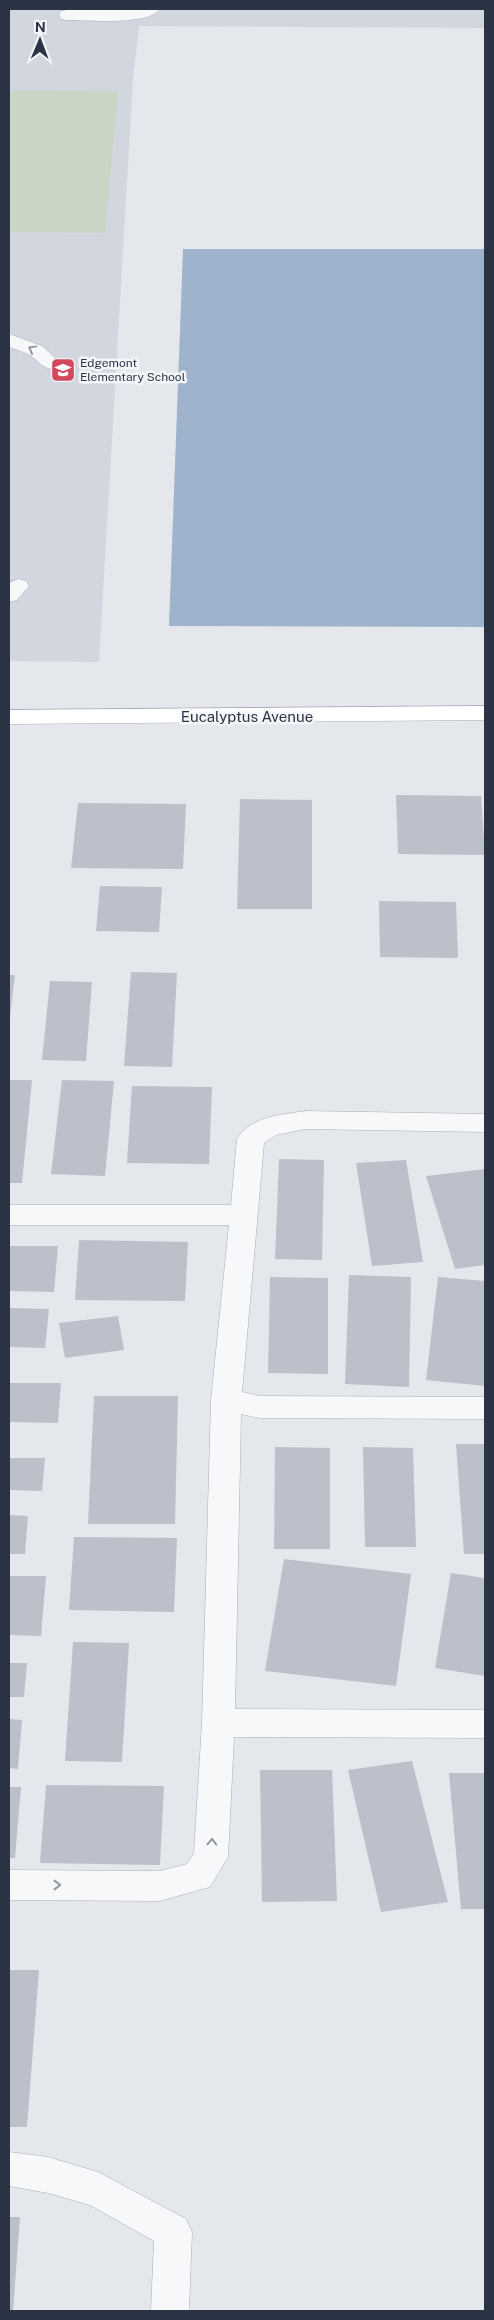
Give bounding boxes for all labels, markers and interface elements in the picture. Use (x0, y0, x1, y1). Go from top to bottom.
north arrow (15, 15, 65, 65)
text: N (35, 19, 46, 35)
one-way arrow (28, 345, 37, 355)
place label: Edgemont Elementary School (80, 356, 186, 384)
school or university icon: Edgemont Elementary School (50, 357, 76, 383)
street label: Eucalyptus Avenue (181, 708, 313, 725)
one-way arrow (207, 1838, 218, 1846)
one-way arrow (54, 1880, 62, 1890)

